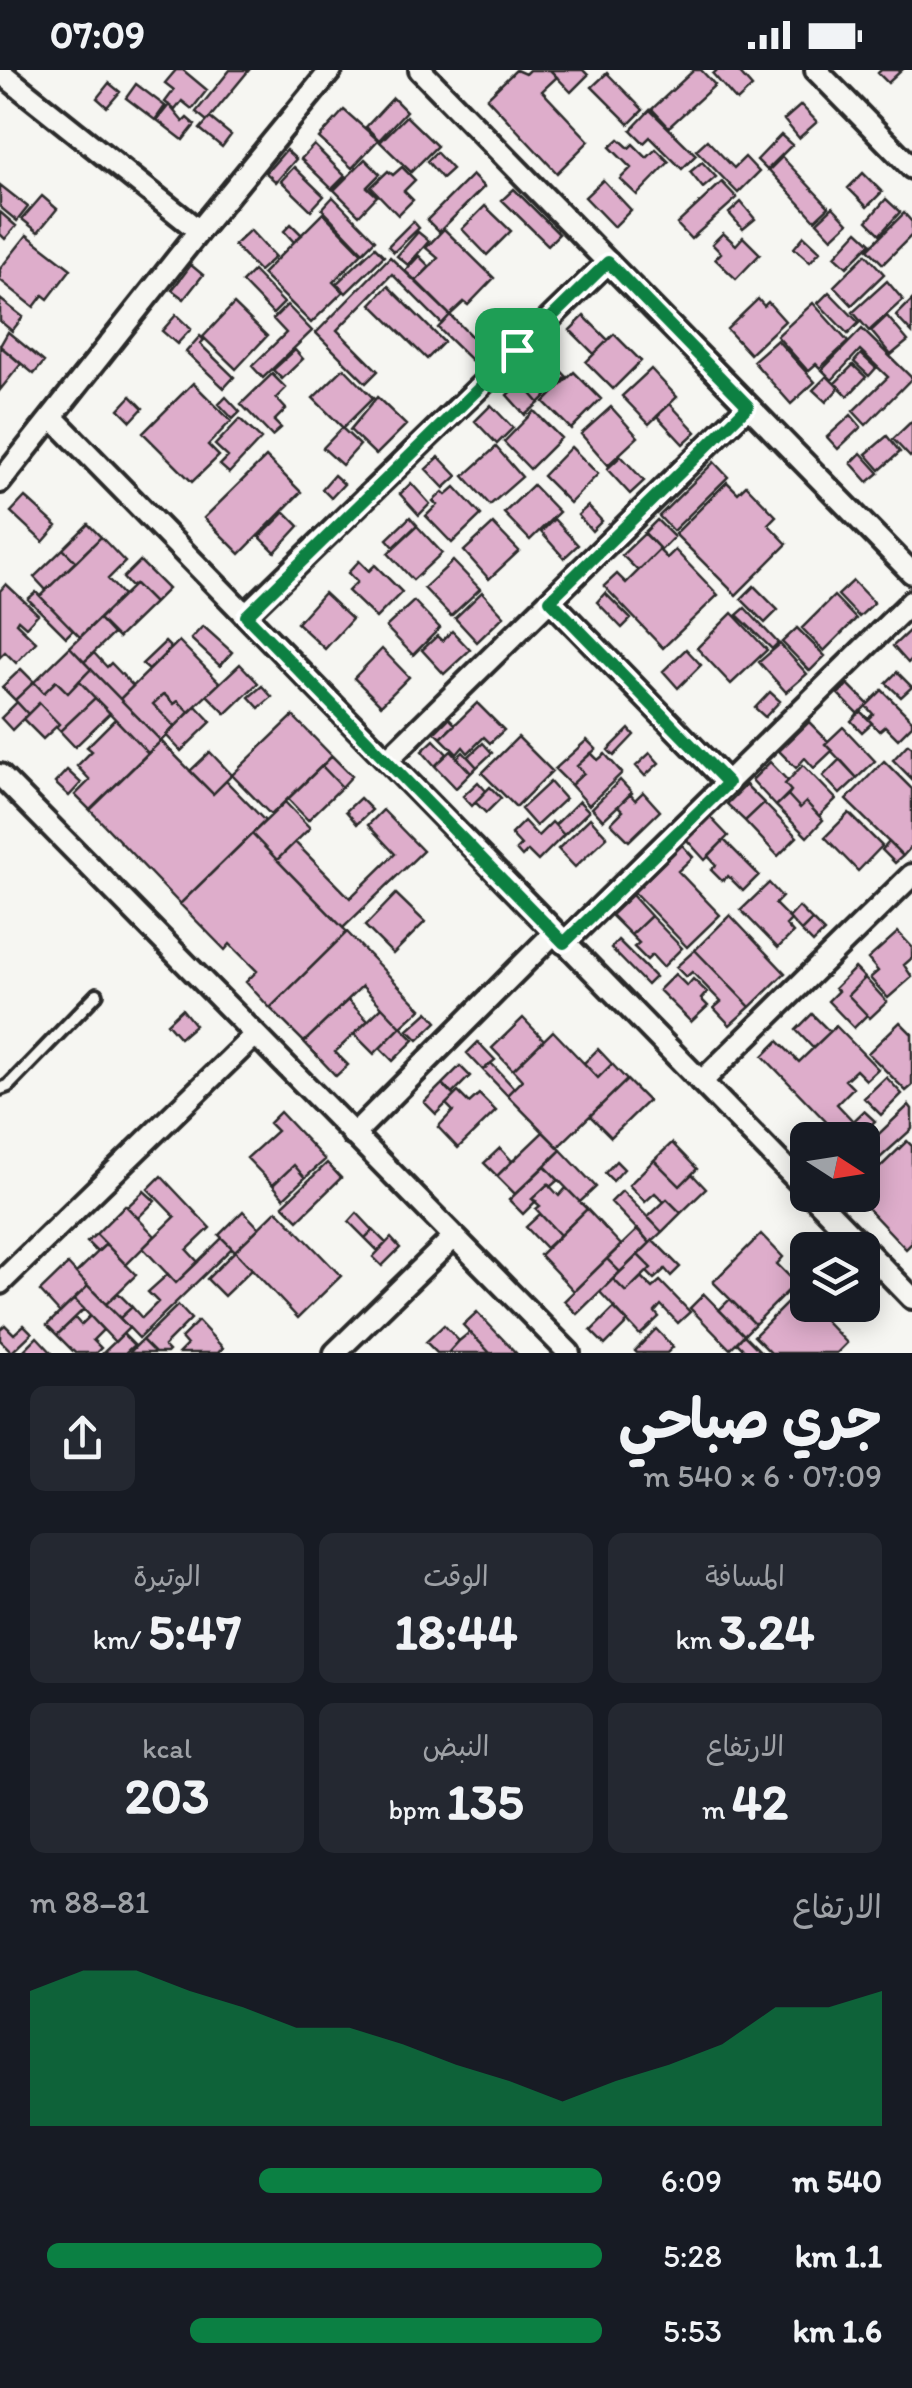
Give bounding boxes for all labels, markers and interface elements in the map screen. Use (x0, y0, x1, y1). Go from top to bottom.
text: 07:09 (50, 12, 145, 58)
pin (475, 308, 560, 393)
icon: arrive (490, 323, 545, 378)
north arrow (790, 1122, 880, 1212)
map controls (790, 1122, 880, 1322)
button: layers (790, 1232, 880, 1322)
button: share (30, 1386, 135, 1491)
text: جري صباحي (619, 1386, 882, 1452)
text: 07:09 · 6 × 540 m (643, 1457, 882, 1495)
text: الوتيرة (133, 1559, 201, 1593)
text: الوقت (423, 1559, 489, 1593)
text: المسافة (705, 1559, 785, 1593)
text: 5:47 (148, 1601, 241, 1662)
text: 18:44 (395, 1601, 517, 1662)
text: 3.24 (719, 1601, 815, 1662)
text: /km (93, 1622, 148, 1656)
text: km (675, 1622, 719, 1656)
text: النبض (423, 1729, 489, 1763)
text: الارتفاع (706, 1729, 784, 1763)
text: kcal (142, 1731, 192, 1765)
text: 203 (125, 1765, 209, 1826)
text: 135 (447, 1771, 523, 1832)
text: 42 (732, 1771, 788, 1832)
text: bpm (389, 1792, 447, 1826)
text: m (702, 1792, 732, 1826)
text: 81–88 m (30, 1883, 149, 1921)
text: الارتفاع (792, 1888, 882, 1926)
text: 6:09 (661, 2162, 722, 2200)
text: 540 m (792, 2162, 882, 2200)
text: 5:28 (663, 2237, 722, 2275)
text: 1.1 km (795, 2237, 882, 2275)
text: 5:53 (663, 2312, 722, 2350)
text: 1.6 km (793, 2312, 882, 2350)

